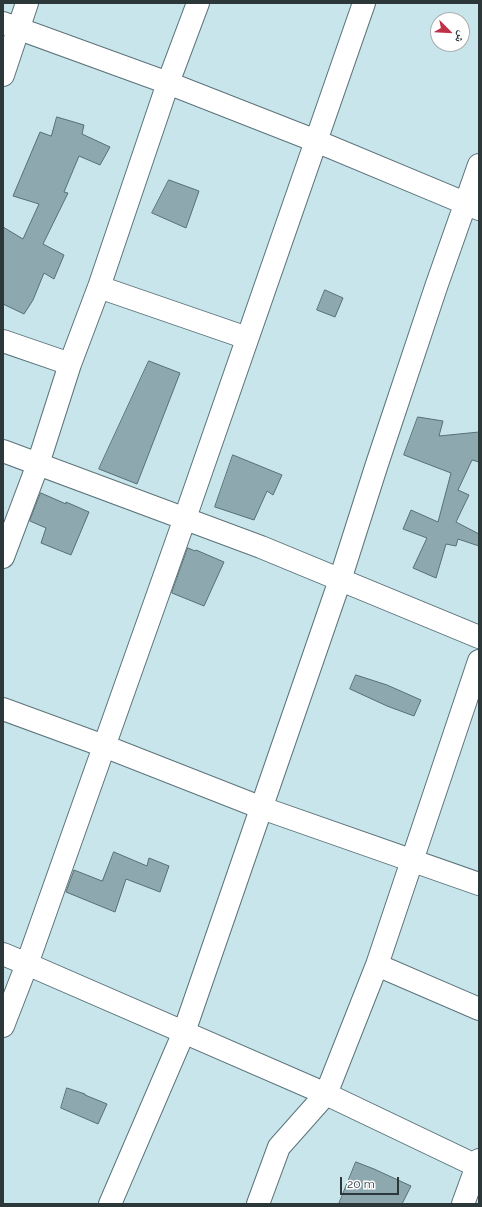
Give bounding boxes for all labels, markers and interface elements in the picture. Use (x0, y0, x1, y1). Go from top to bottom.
north arrow (430, 12, 470, 52)
text: ش (452, 29, 469, 45)
scale bar (342, 1169, 401, 1195)
text: 20 m (347, 1177, 375, 1191)

